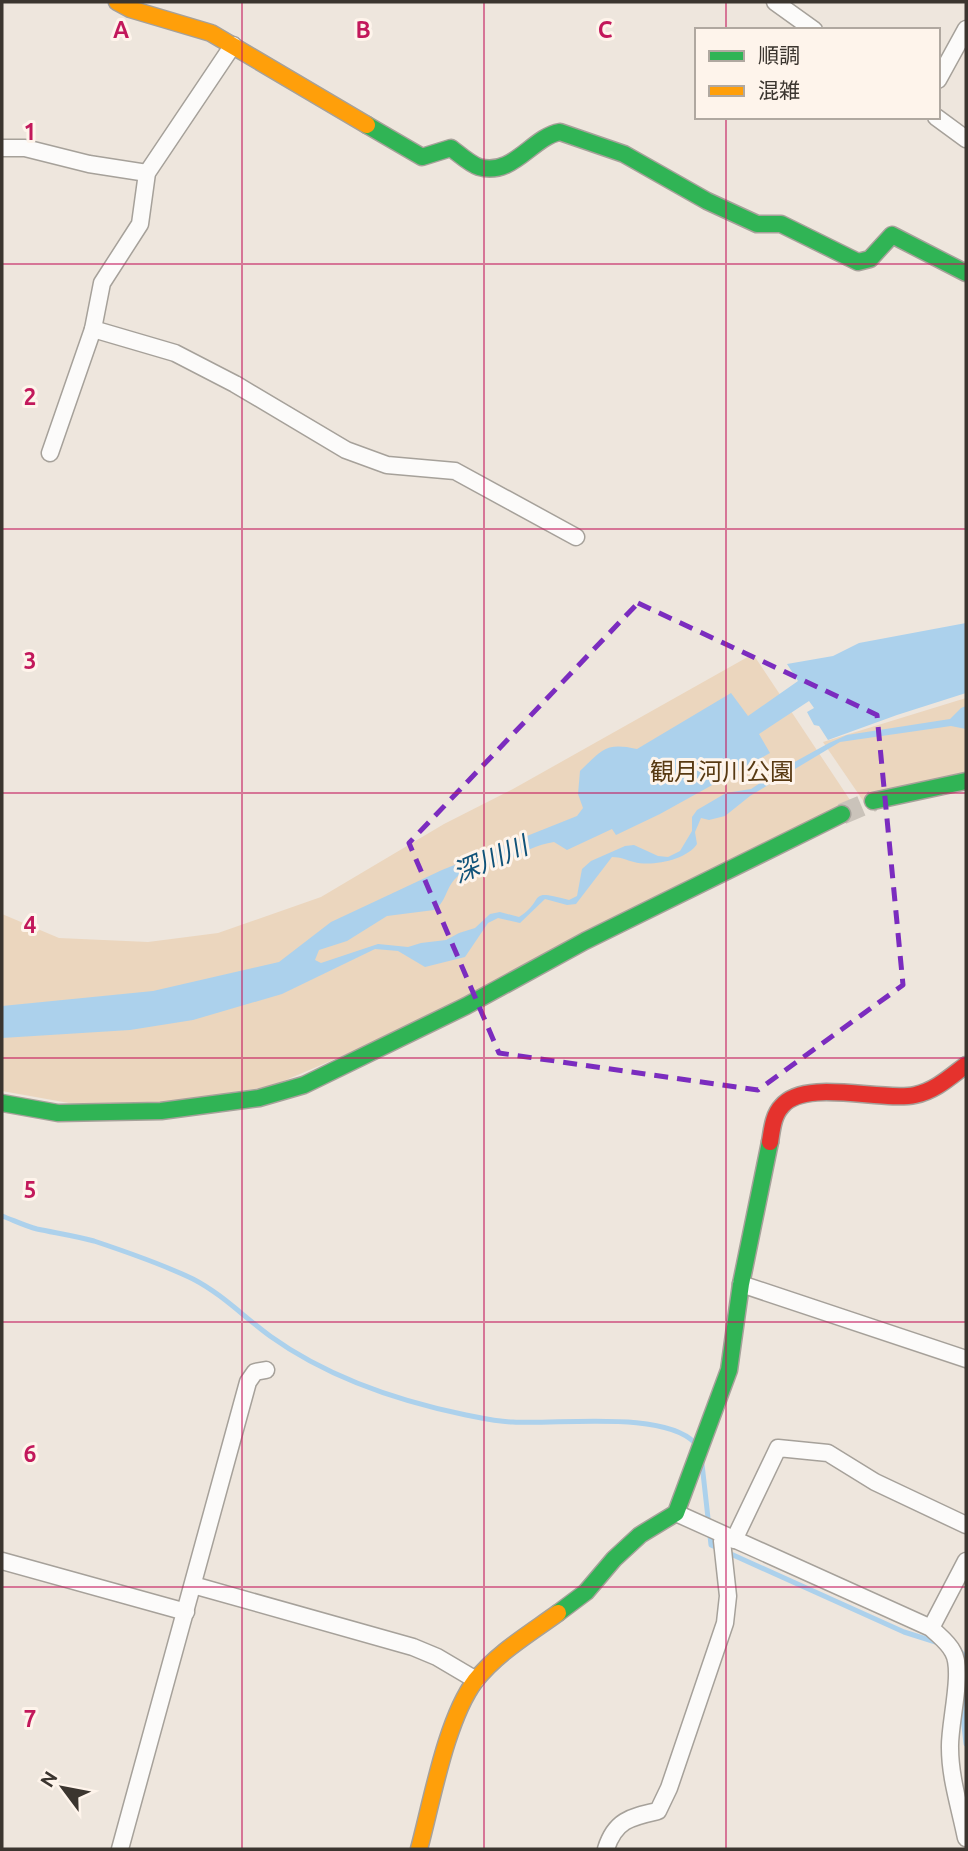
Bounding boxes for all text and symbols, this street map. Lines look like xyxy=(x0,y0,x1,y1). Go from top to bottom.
text: A xyxy=(113,17,129,42)
text: B xyxy=(355,17,371,42)
text: C xyxy=(598,17,613,42)
legend xyxy=(695,28,940,119)
text: 順調 xyxy=(758,43,800,67)
text: 混雑 xyxy=(758,78,800,102)
text: 1 xyxy=(24,119,36,144)
text: 2 xyxy=(24,384,36,409)
text: 3 xyxy=(24,648,36,673)
park label: 観月河川公園 xyxy=(650,758,794,785)
water label: 深川川 xyxy=(448,829,534,888)
text: 4 xyxy=(24,912,37,937)
text: 5 xyxy=(24,1177,36,1202)
text: 6 xyxy=(24,1441,37,1466)
text: 7 xyxy=(24,1706,36,1731)
north arrow xyxy=(28,1753,98,1823)
text: N xyxy=(35,1767,62,1791)

